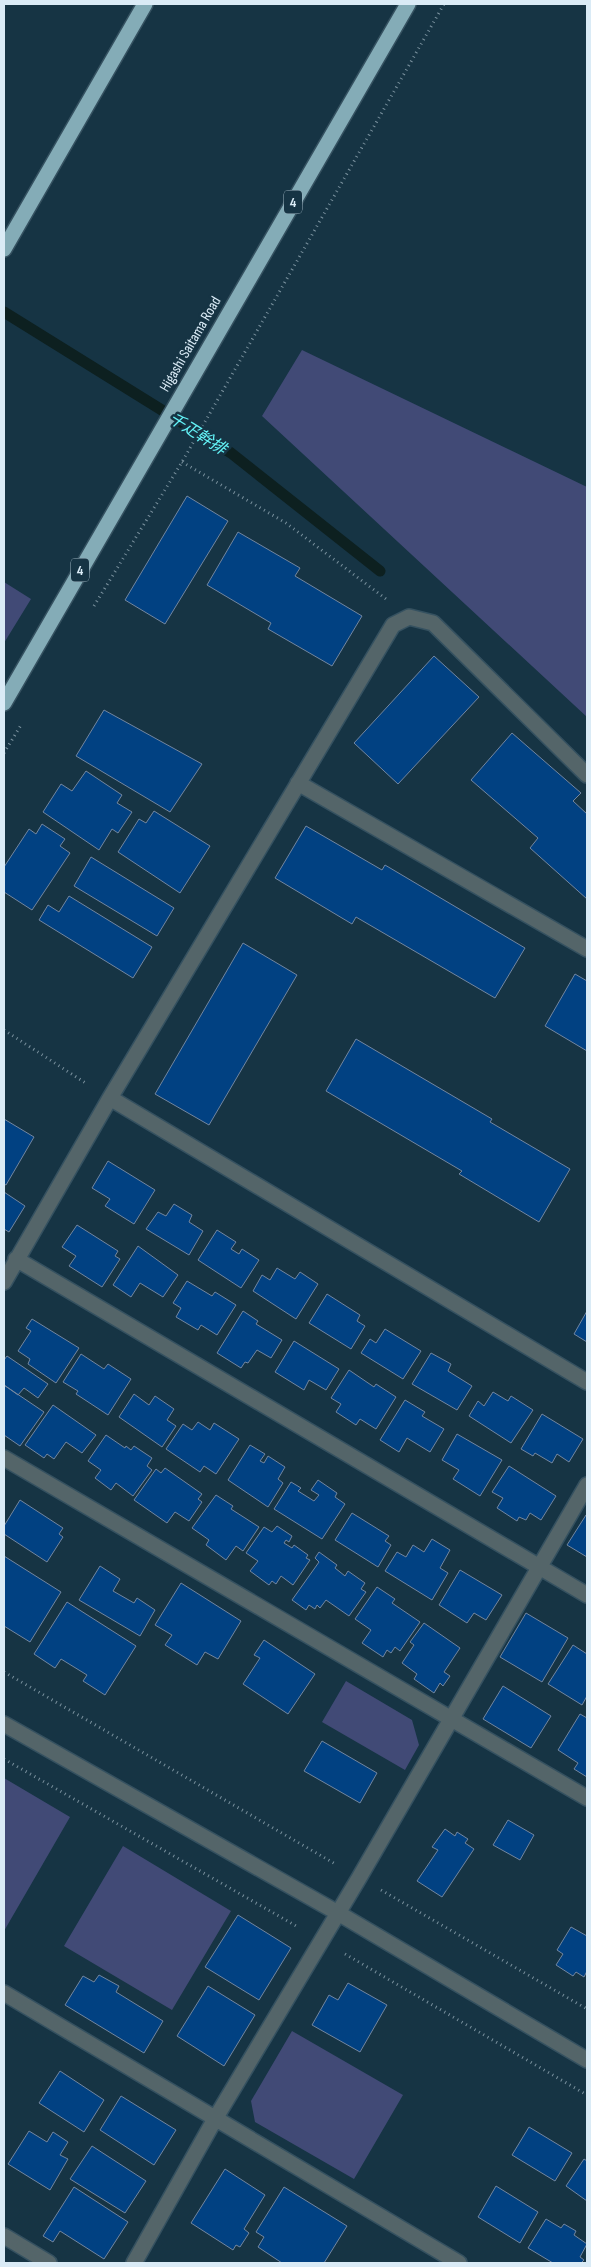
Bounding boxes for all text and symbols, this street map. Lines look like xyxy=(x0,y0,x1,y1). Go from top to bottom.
road number: 4 xyxy=(284,190,302,213)
street label: Higashi Saitama Road xyxy=(155,293,225,395)
water label: 千疋幹排 xyxy=(165,409,231,460)
road number: 4 xyxy=(71,558,89,582)

